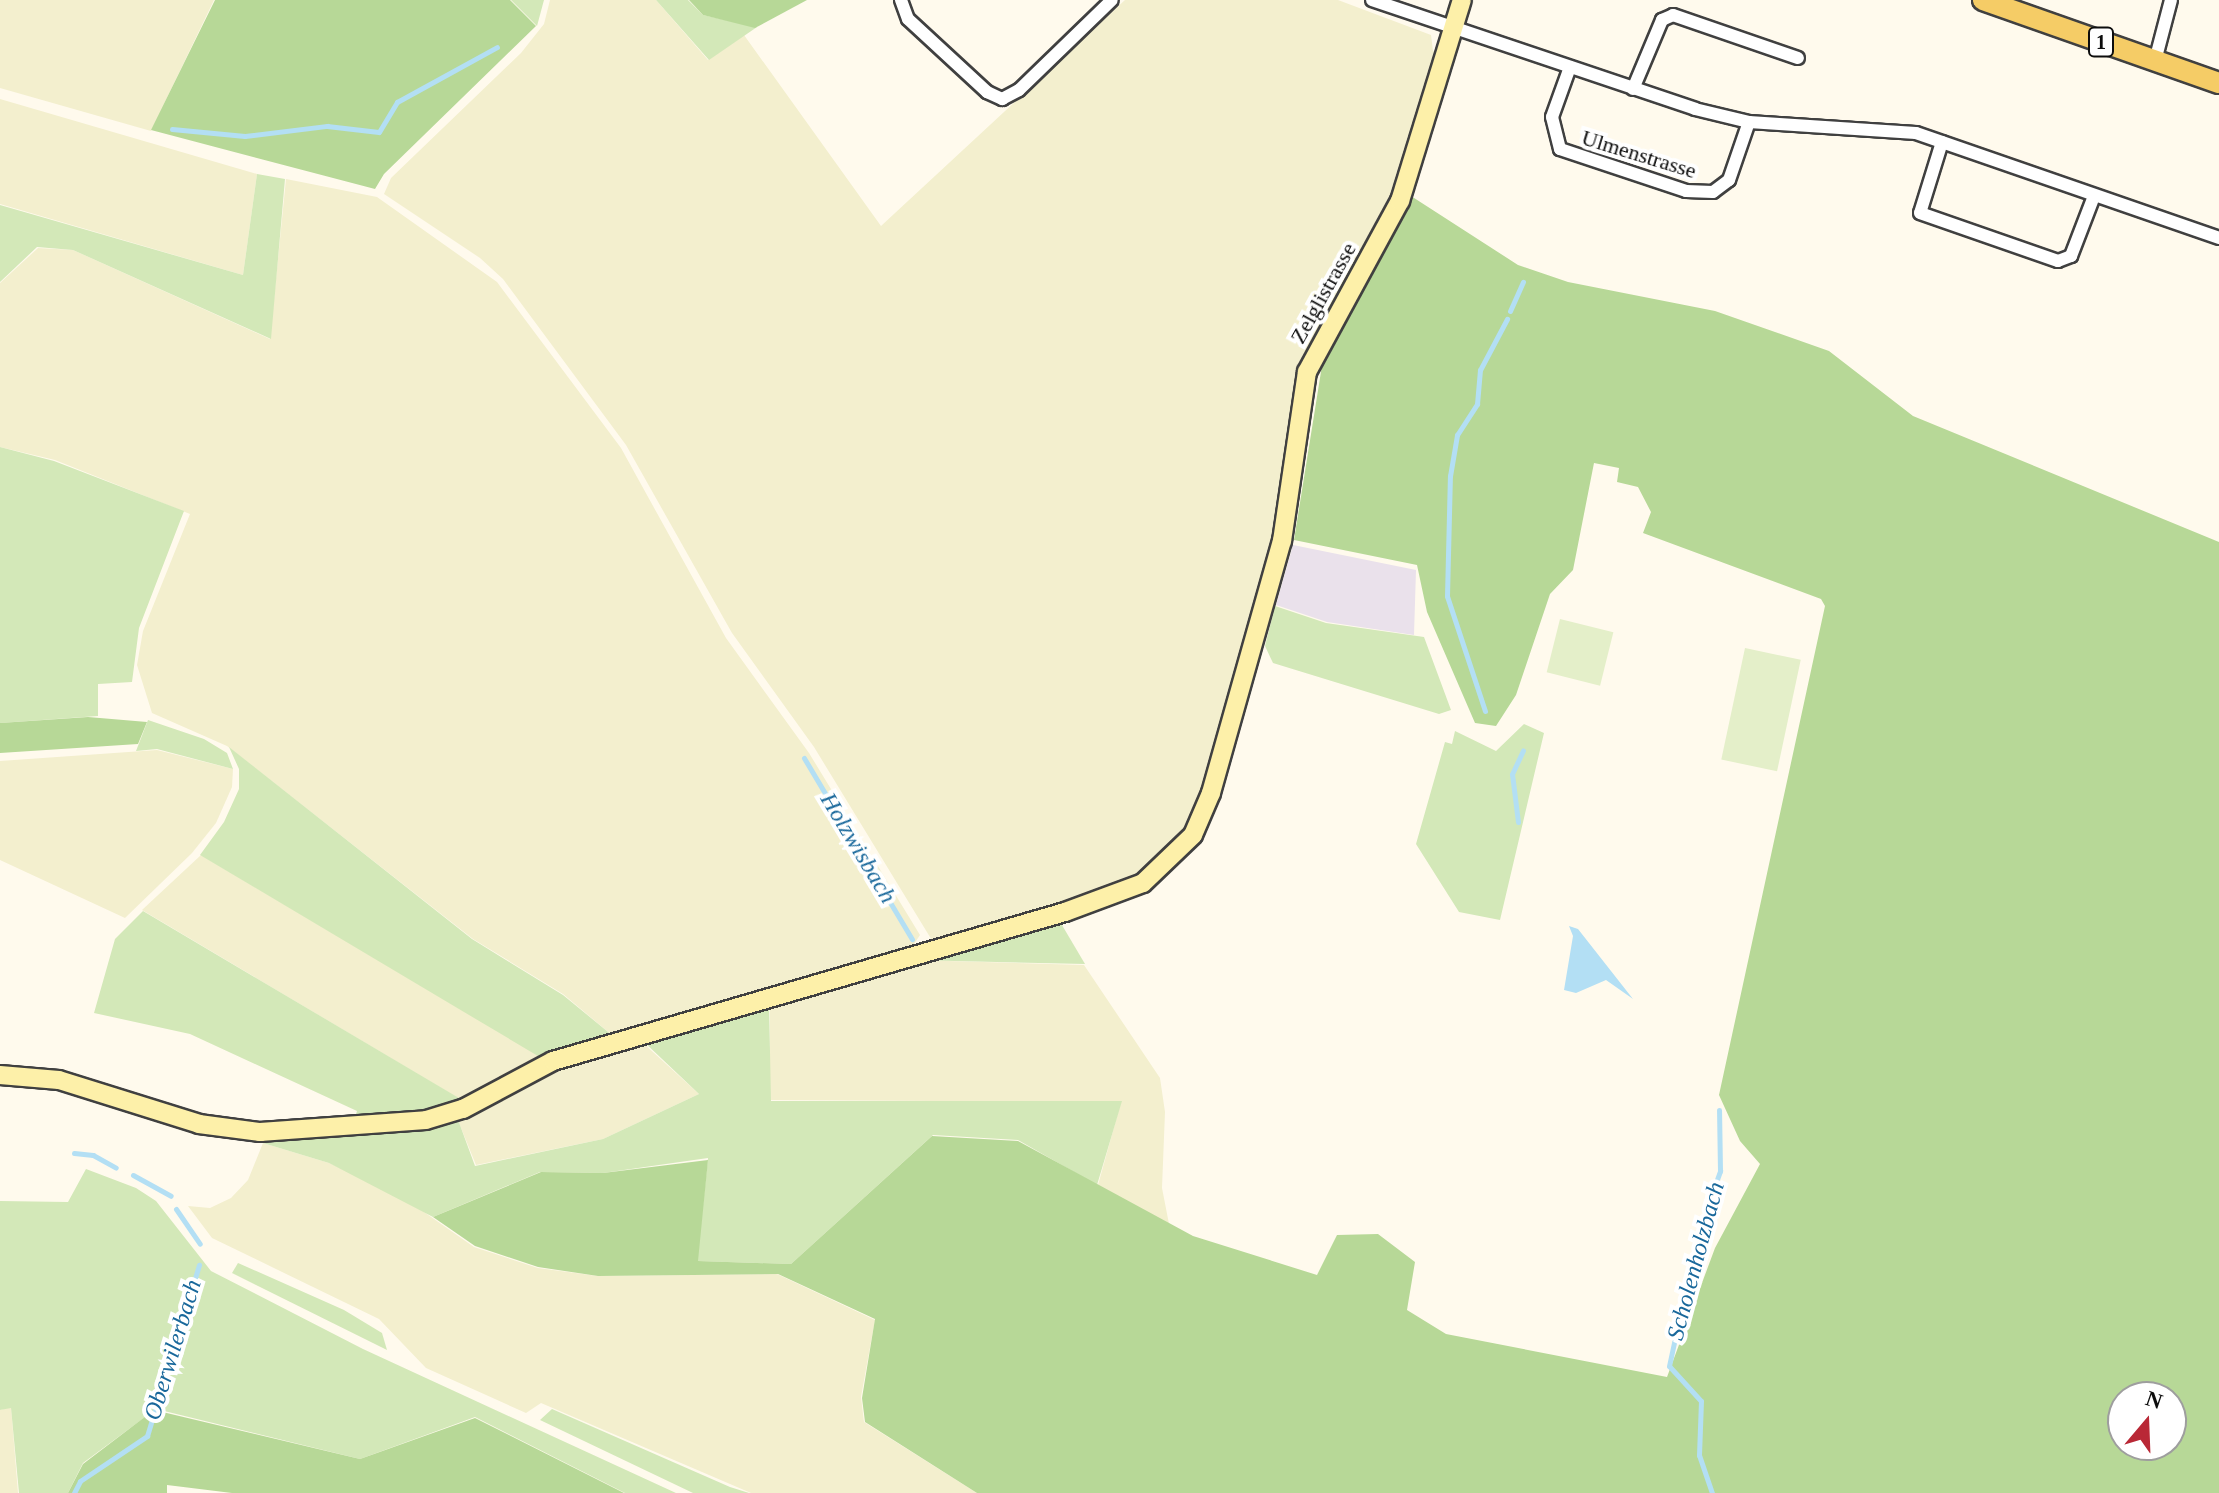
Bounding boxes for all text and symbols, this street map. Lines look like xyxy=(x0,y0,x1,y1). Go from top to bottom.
road number: 1 xyxy=(2087,26,2115,58)
street label: Ulmenstrasse xyxy=(1578,124,1700,184)
street label: Zelglistrasse xyxy=(1285,238,1361,348)
water label: Holzwisbach xyxy=(814,787,902,909)
water label: Scholenholzbach xyxy=(1661,1179,1731,1343)
water label: Oberwilerbach xyxy=(138,1276,208,1424)
north arrow xyxy=(2107,1381,2187,1461)
text: N xyxy=(2143,1385,2166,1414)

